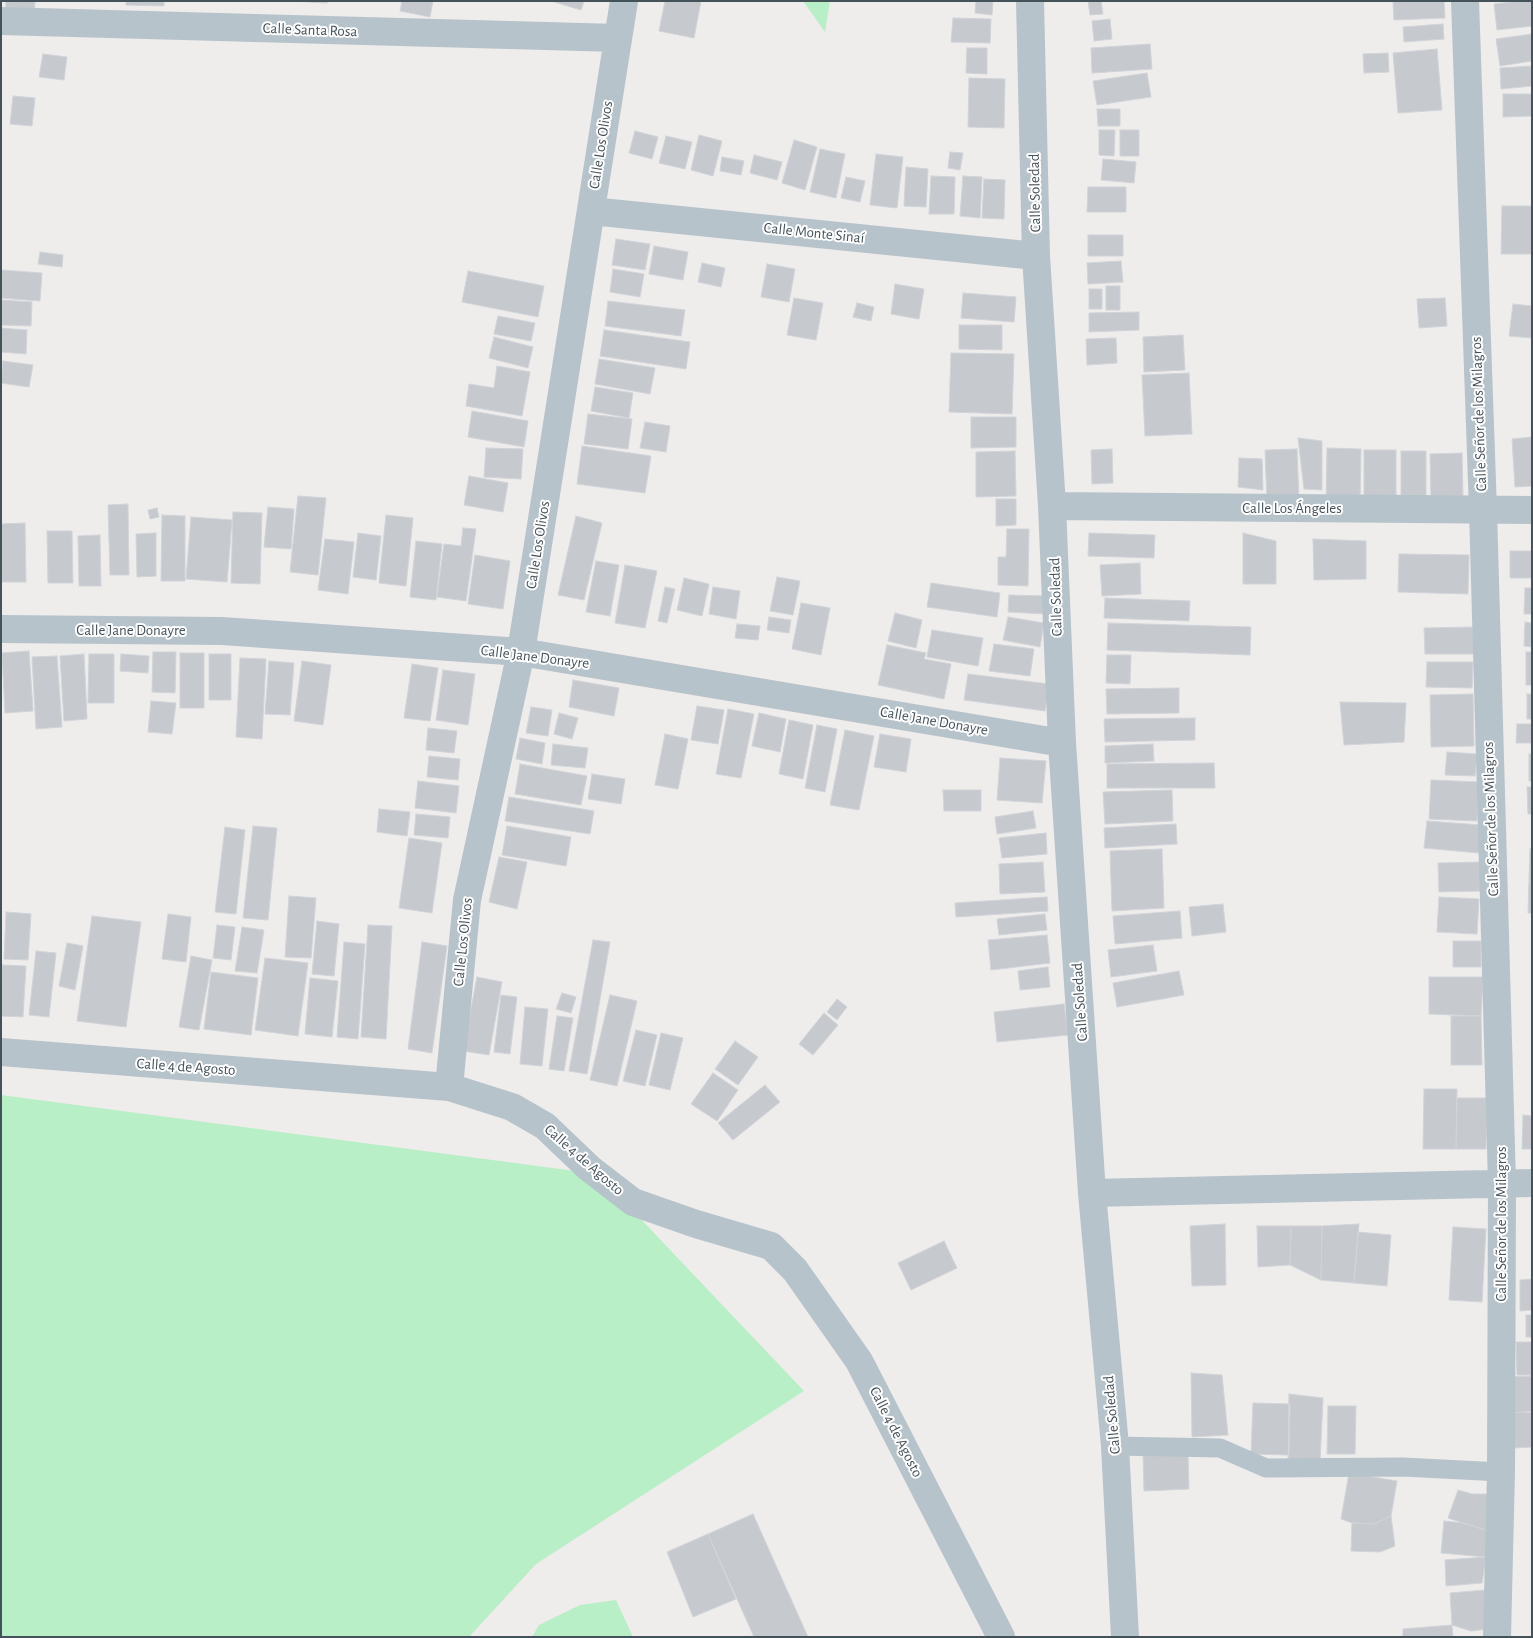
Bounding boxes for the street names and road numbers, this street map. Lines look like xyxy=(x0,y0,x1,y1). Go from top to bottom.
street label: Calle Santa Rosa xyxy=(262,19,358,41)
street label: Calle Los Olivos xyxy=(585,100,617,190)
street label: Calle Soledad xyxy=(1025,153,1045,233)
street label: Calle Monte Sinaí xyxy=(763,219,865,247)
street label: Calle Señor de los Milagros xyxy=(1467,336,1491,492)
street label: Calle Los Ángeles xyxy=(1242,499,1342,517)
street label: Calle Los Olivos xyxy=(522,500,554,590)
street label: Calle Soledad xyxy=(1046,557,1066,637)
street label: Calle Jane Donayre xyxy=(76,621,186,639)
street label: Calle Jane Donayre xyxy=(480,641,590,673)
street label: Calle Jane Donayre xyxy=(879,703,989,739)
street label: Calle Señor de los Milagros xyxy=(1479,741,1503,897)
street label: Calle Los Olivos xyxy=(449,897,477,987)
street label: Calle Soledad xyxy=(1068,962,1092,1042)
street label: Calle 4 de Agosto xyxy=(136,1055,236,1079)
street label: Calle 4 de Agosto xyxy=(541,1121,627,1199)
street label: Calle Señor de los Milagros xyxy=(1492,1147,1510,1301)
street label: Calle Soledad xyxy=(1100,1375,1124,1455)
street label: Calle 4 de Agosto xyxy=(865,1384,927,1480)

